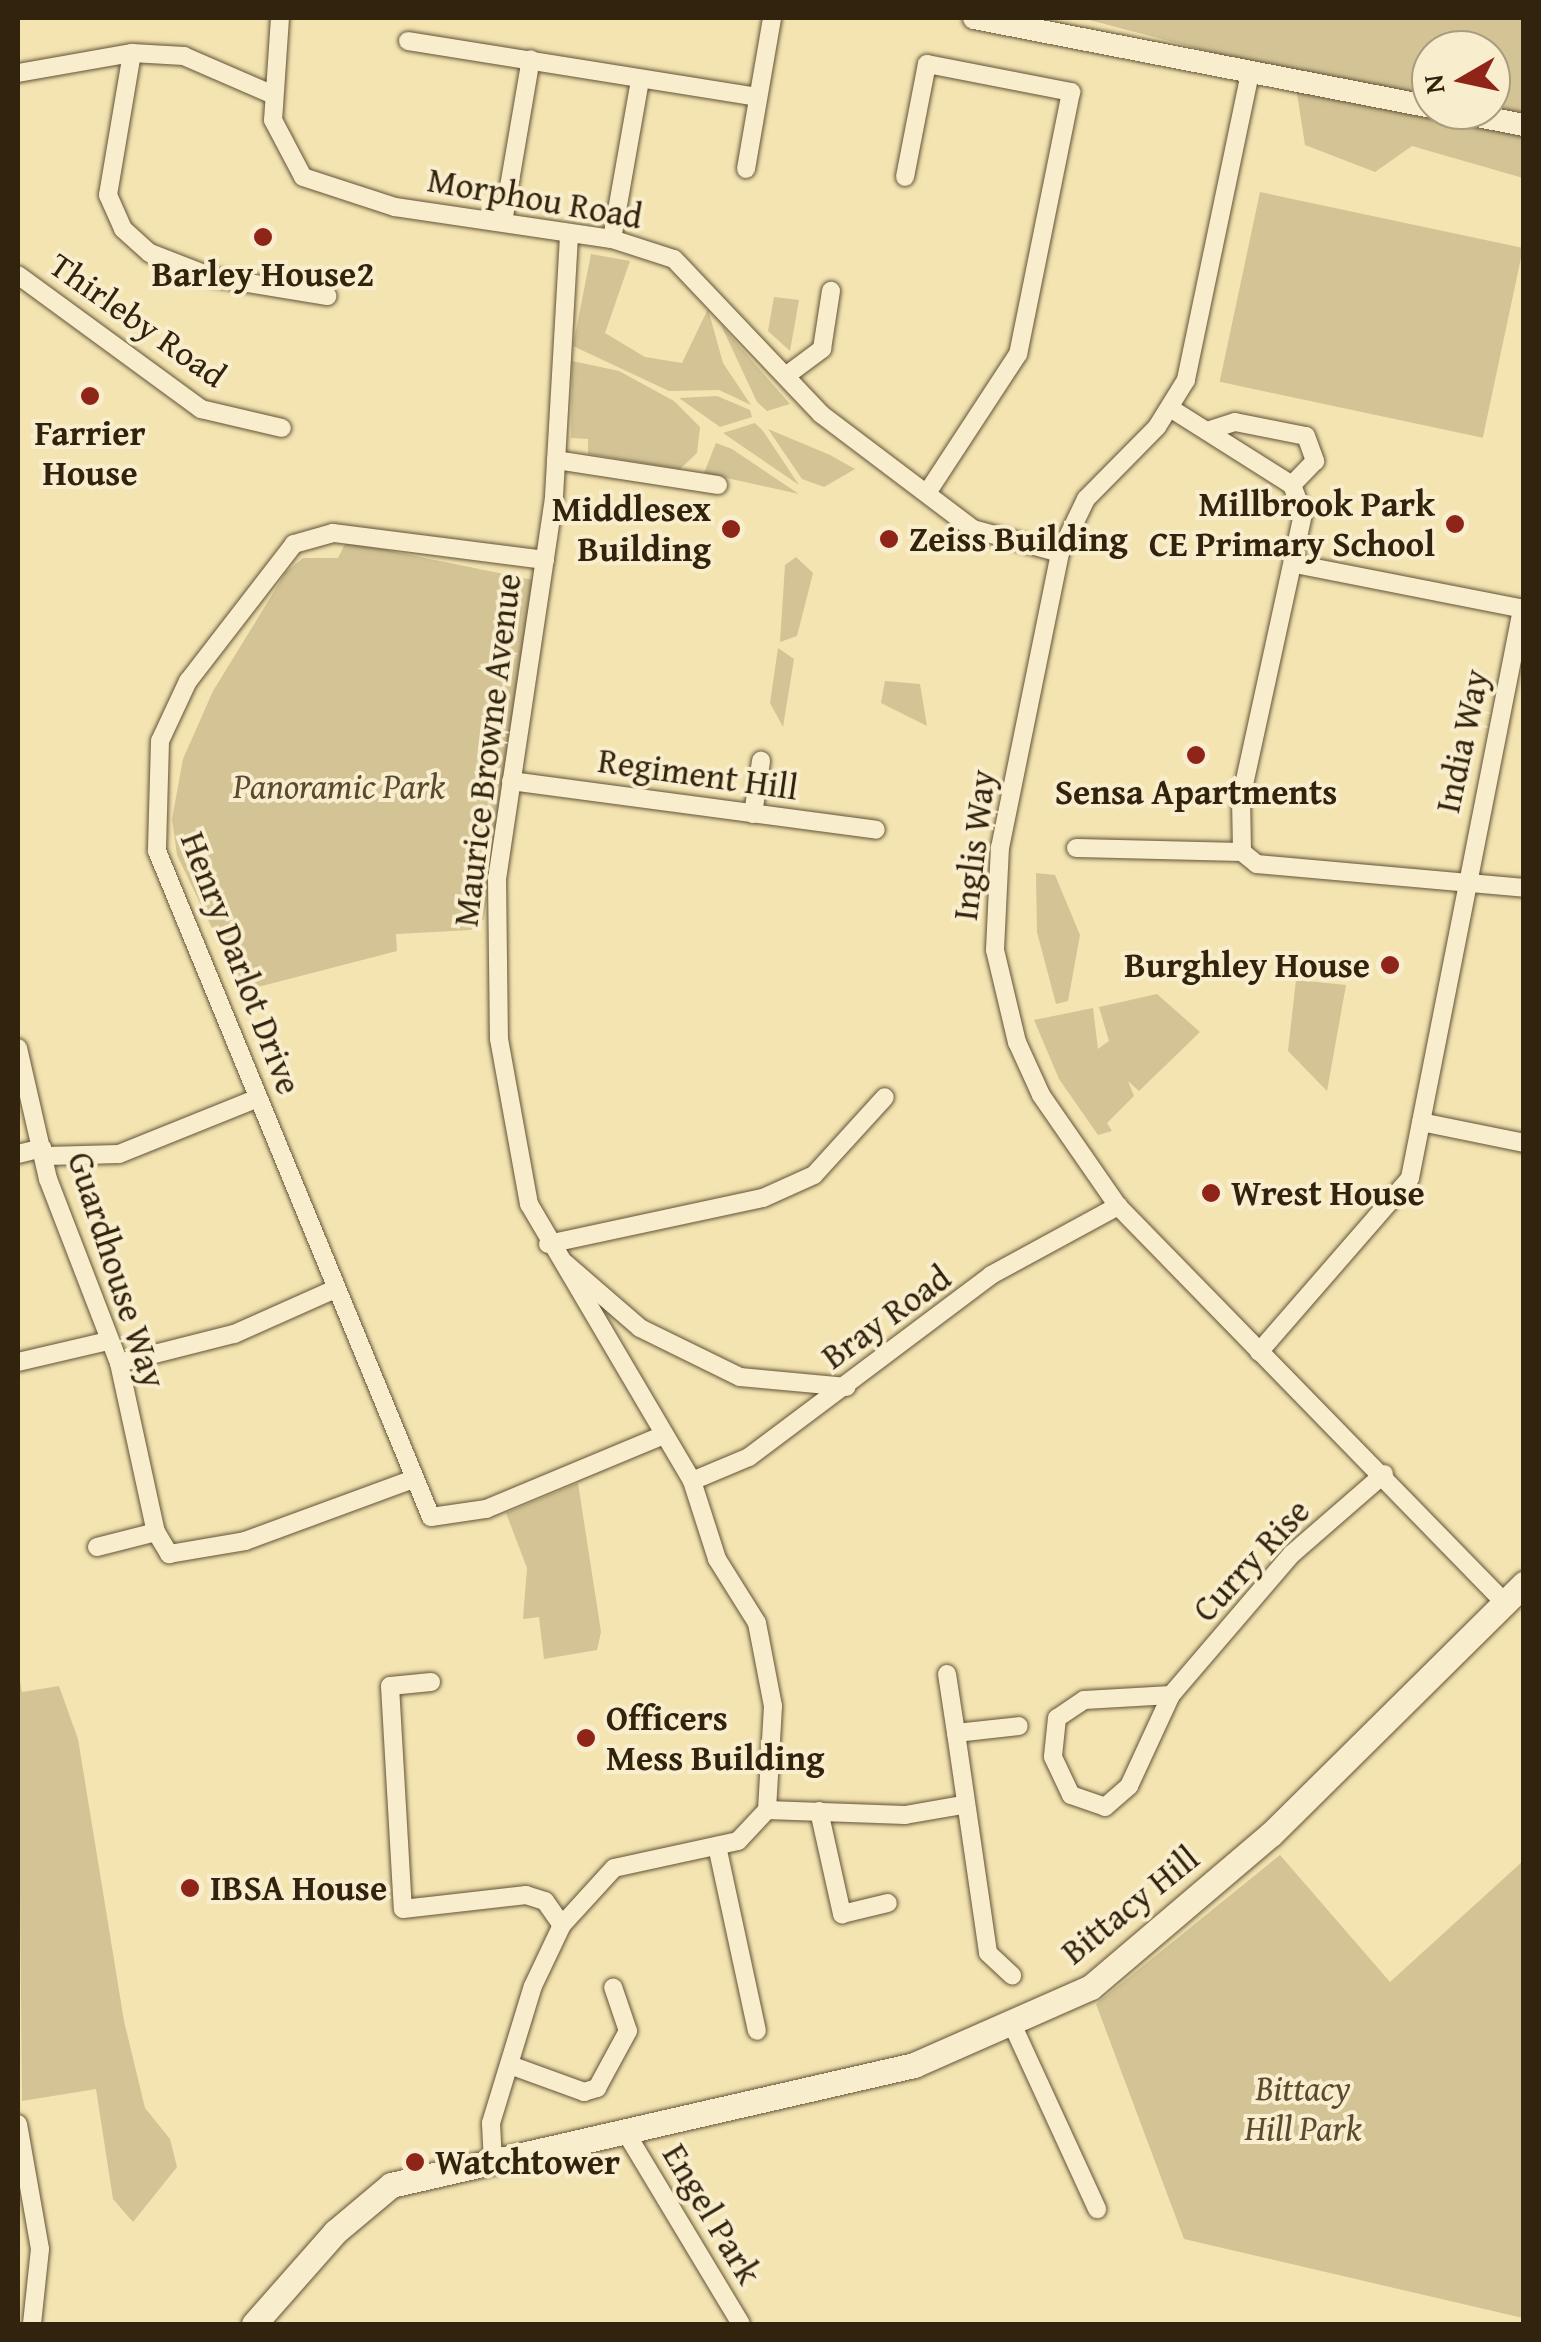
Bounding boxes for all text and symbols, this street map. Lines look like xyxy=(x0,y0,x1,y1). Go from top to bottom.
north arrow xyxy=(1411,30,1511,130)
text: N xyxy=(1411,72,1455,97)
street label: Morphou Road xyxy=(424,158,646,238)
marker: Barley House2 xyxy=(252,226,274,248)
street label: Thirleby Road xyxy=(41,244,235,396)
place label: Barley House2 xyxy=(152,253,374,295)
marker: Farrier House xyxy=(79,385,101,407)
place label: Farrier House xyxy=(35,412,145,494)
place label: Millbrook Park CE Primary School xyxy=(1149,483,1435,565)
place label: Middlesex Building xyxy=(552,488,711,570)
marker: Millbrook Park CE Primary School xyxy=(1444,513,1466,535)
marker: Middlesex Building xyxy=(720,518,742,540)
place label: Zeiss Building xyxy=(909,518,1128,560)
marker: Zeiss Building xyxy=(878,528,900,550)
street label: Maurice Browne Avenue xyxy=(445,571,529,929)
street label: India Way xyxy=(1426,665,1498,817)
street label: Regiment Hill xyxy=(595,739,801,809)
marker: Sensa Apartments xyxy=(1185,744,1207,766)
park label: Panoramic Park xyxy=(233,765,445,807)
street label: Inglis Way xyxy=(944,767,1004,923)
place label: Sensa Apartments xyxy=(1055,771,1337,813)
street label: Henry Darlot Drive xyxy=(172,826,310,1100)
place label: Burghley House xyxy=(1124,944,1370,986)
marker: Burghley House xyxy=(1379,954,1401,976)
street label: Guardhouse Way xyxy=(59,1147,175,1393)
place label: Wrest House xyxy=(1231,1172,1425,1214)
marker: Wrest House xyxy=(1200,1182,1222,1204)
street label: Bray Road xyxy=(813,1256,959,1378)
street label: Curry Rise xyxy=(1184,1490,1318,1630)
place label: Officers Mess Building xyxy=(606,1697,825,1779)
marker: Officers Mess Building xyxy=(575,1727,597,1749)
street label: Bittacy Hill xyxy=(1053,1837,1207,1973)
place label: IBSA House xyxy=(210,1867,387,1909)
marker: IBSA House xyxy=(179,1877,201,1899)
park label: Bittacy Hill Park xyxy=(1245,2067,1361,2149)
street label: Engel Park xyxy=(654,2136,770,2292)
place label: Watchtower xyxy=(435,2141,620,2183)
marker: Watchtower xyxy=(404,2151,426,2173)

